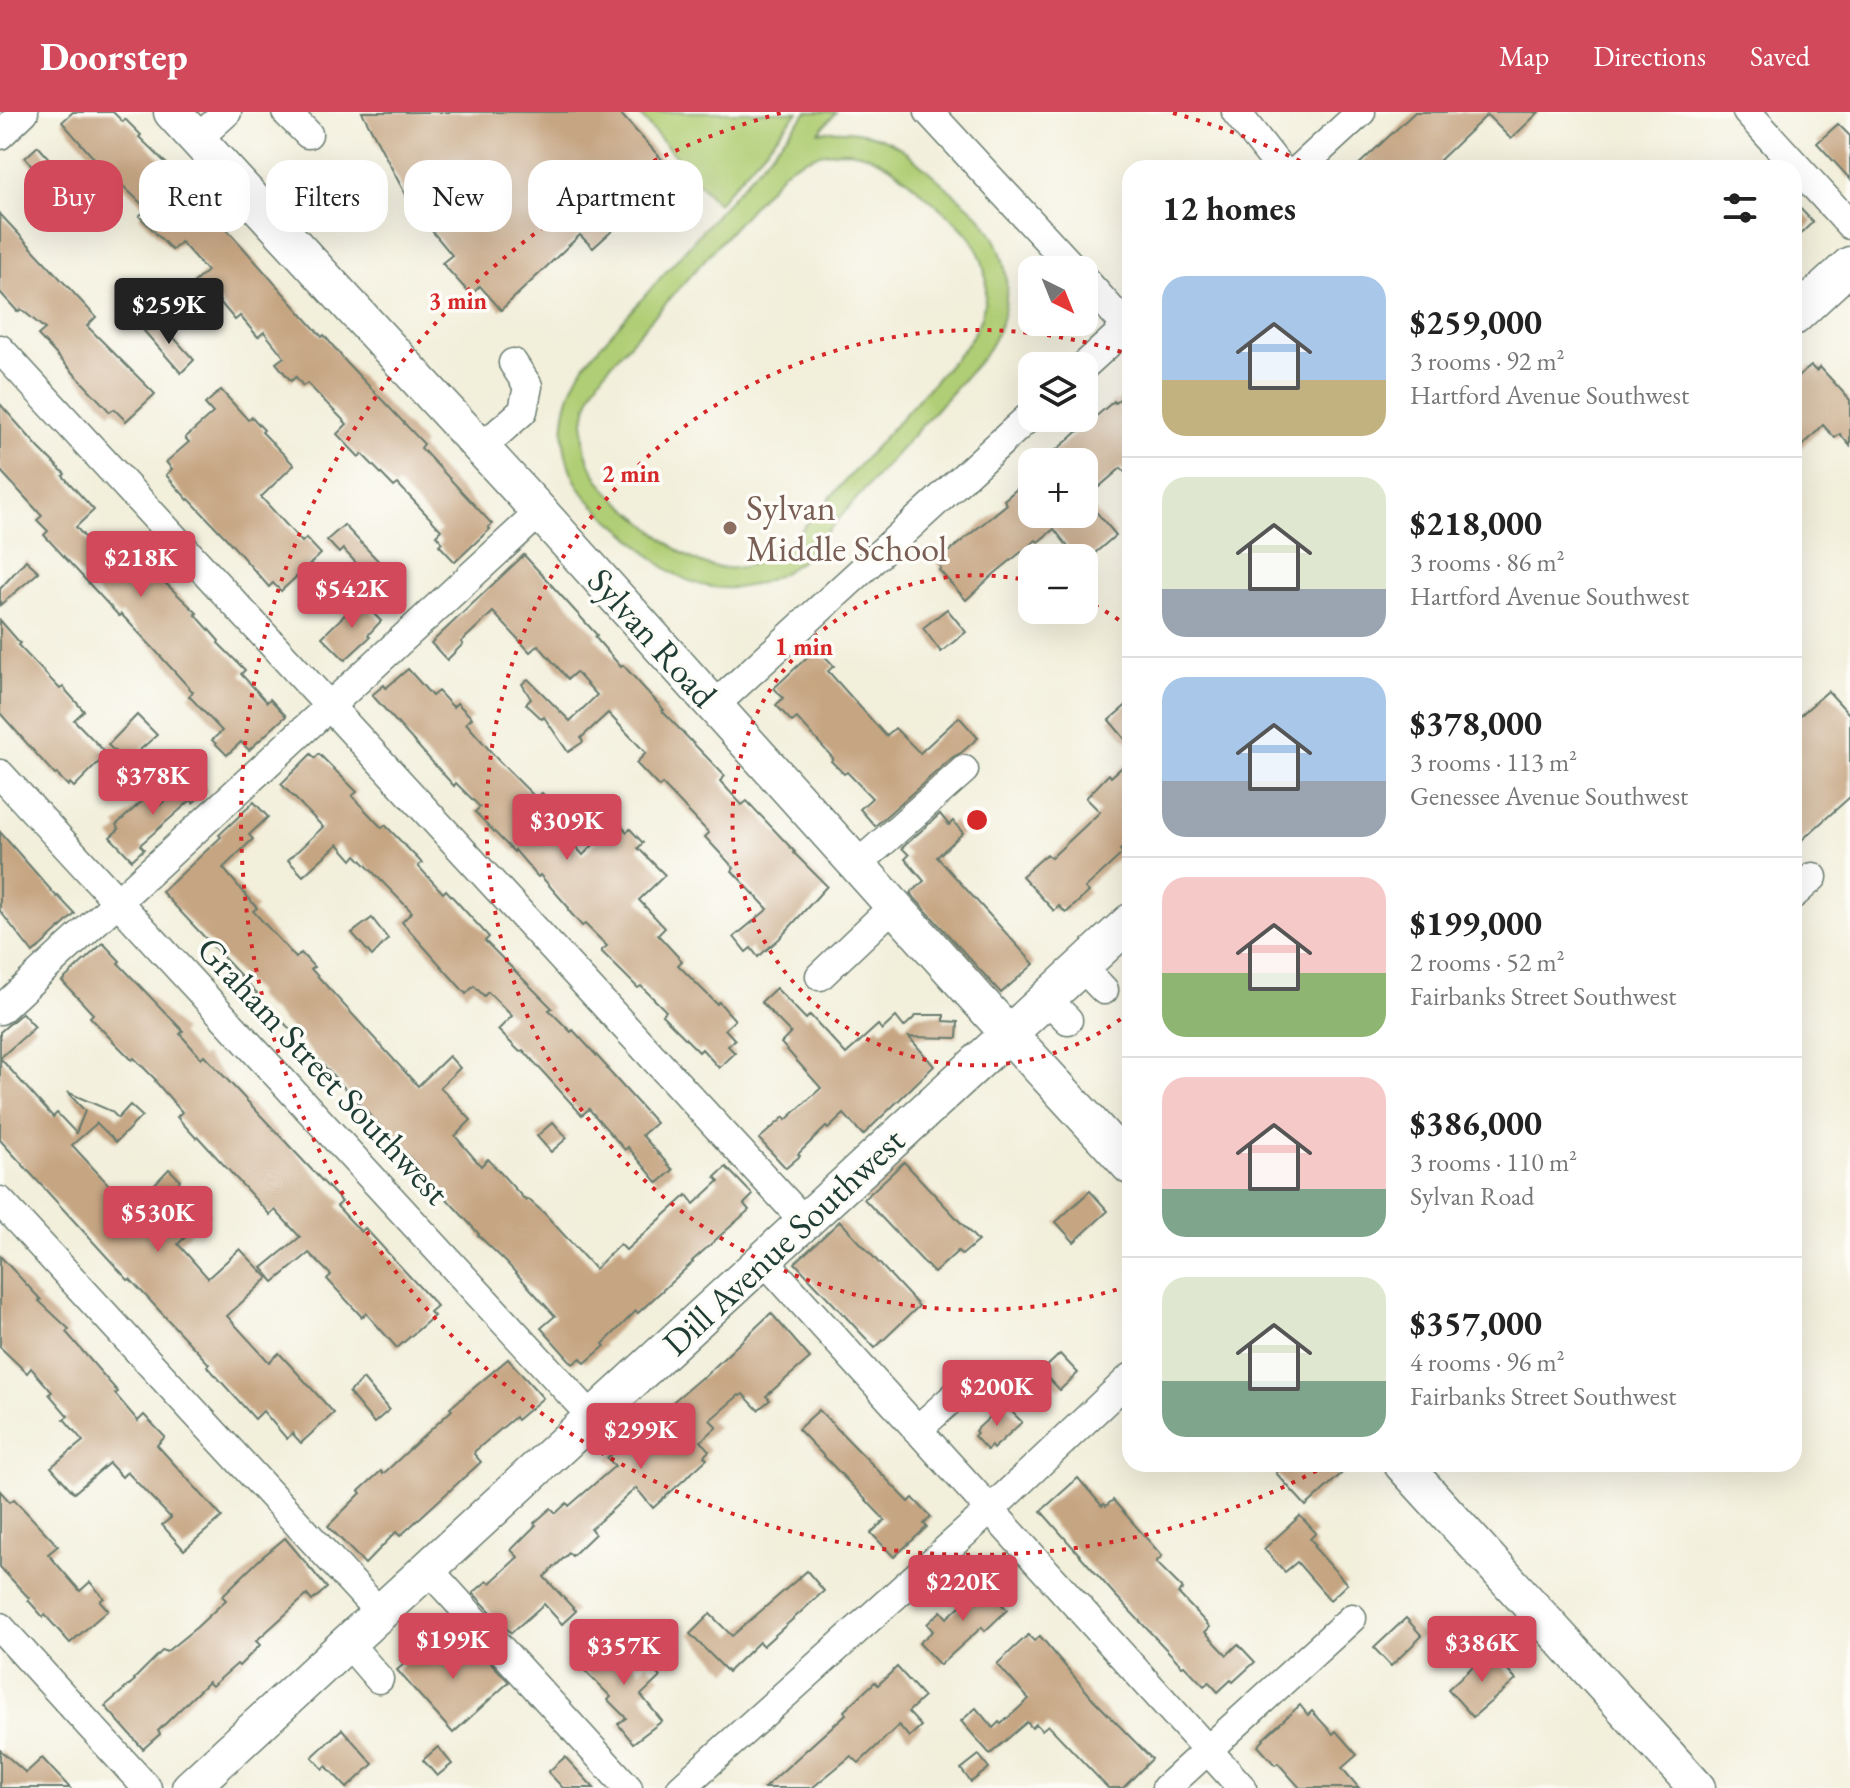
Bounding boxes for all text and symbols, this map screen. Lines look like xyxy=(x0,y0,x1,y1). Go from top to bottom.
text: Doorstep xyxy=(40,32,188,81)
text: Map xyxy=(1499,38,1549,74)
text: Directions xyxy=(1593,38,1706,74)
text: Saved xyxy=(1750,38,1810,74)
chip: Buy xyxy=(24,160,123,232)
chip: Rent xyxy=(139,160,250,232)
chip: Filters xyxy=(266,160,388,232)
chip: New xyxy=(404,160,512,232)
chip: Apartment xyxy=(528,160,703,232)
text: 12 homes xyxy=(1162,186,1296,230)
icon: filters xyxy=(1718,186,1762,230)
north arrow xyxy=(1018,256,1098,336)
map controls xyxy=(1018,256,1098,624)
pin: $259K xyxy=(113,278,225,346)
text: 3 min xyxy=(429,285,488,316)
text: $259K xyxy=(132,287,206,321)
text: $259,000 xyxy=(1410,300,1542,344)
icon: home xyxy=(1226,308,1322,404)
text: 3 rooms · 92 m² xyxy=(1410,344,1565,378)
button: layers xyxy=(1018,352,1098,432)
text: Hartford Avenue Southwest xyxy=(1410,378,1689,412)
button: + xyxy=(1018,448,1098,528)
text: 2 min xyxy=(602,458,661,489)
place label: Sylvan Middle School xyxy=(746,484,947,572)
text: $218,000 xyxy=(1410,501,1542,545)
icon: home xyxy=(1226,509,1322,605)
marker: Sylvan Middle School xyxy=(721,519,739,537)
pin: $218K xyxy=(85,531,197,599)
text: $218K xyxy=(104,540,178,574)
button: − xyxy=(1018,544,1098,624)
text: 3 rooms · 86 m² xyxy=(1410,545,1565,579)
street label: Sylvan Road xyxy=(578,558,728,718)
pin: $542K xyxy=(296,562,408,630)
text: $542K xyxy=(315,571,389,605)
text: Hartford Avenue Southwest xyxy=(1410,579,1689,613)
text: 1 min xyxy=(775,631,834,662)
text: $378,000 xyxy=(1410,701,1542,745)
icon: home xyxy=(1226,709,1322,805)
text: 3 rooms · 113 m² xyxy=(1410,745,1577,779)
pin: $378K xyxy=(97,749,209,817)
text: $378K xyxy=(116,758,190,792)
text: Genessee Avenue Southwest xyxy=(1410,779,1688,813)
pin: $309K xyxy=(511,794,623,862)
text: $309K xyxy=(530,803,604,837)
centre of rings xyxy=(963,806,991,834)
text: $199,000 xyxy=(1410,901,1542,945)
icon: home xyxy=(1226,909,1322,1005)
street label: Graham Street Southwest xyxy=(187,926,461,1215)
text: 2 rooms · 52 m² xyxy=(1410,945,1565,979)
text: Fairbanks Street Southwest xyxy=(1410,979,1676,1013)
text: $386,000 xyxy=(1410,1101,1542,1145)
icon: home xyxy=(1226,1109,1322,1205)
street label: Dill Avenue Southwest xyxy=(652,1117,915,1366)
text: 3 rooms · 110 m² xyxy=(1410,1145,1577,1179)
text: Sylvan Road xyxy=(1410,1179,1534,1213)
pin: $530K xyxy=(102,1186,214,1254)
text: $530K xyxy=(121,1195,195,1229)
text: $357,000 xyxy=(1410,1301,1542,1345)
icon: home xyxy=(1226,1309,1322,1405)
text: 4 rooms · 96 m² xyxy=(1410,1345,1565,1379)
pin: $200K xyxy=(941,1360,1053,1428)
text: $200K xyxy=(960,1369,1034,1403)
text: Fairbanks Street Southwest xyxy=(1410,1379,1676,1413)
pin: $299K xyxy=(585,1403,697,1471)
text: $299K xyxy=(604,1412,678,1446)
pin: $220K xyxy=(907,1555,1019,1623)
text: $220K xyxy=(926,1564,1000,1598)
pin: $199K xyxy=(397,1613,509,1681)
pin: $386K xyxy=(1426,1616,1538,1684)
pin: $357K xyxy=(568,1619,680,1687)
text: $199K xyxy=(416,1622,490,1656)
text: $386K xyxy=(1445,1625,1519,1659)
text: $357K xyxy=(587,1628,661,1662)

